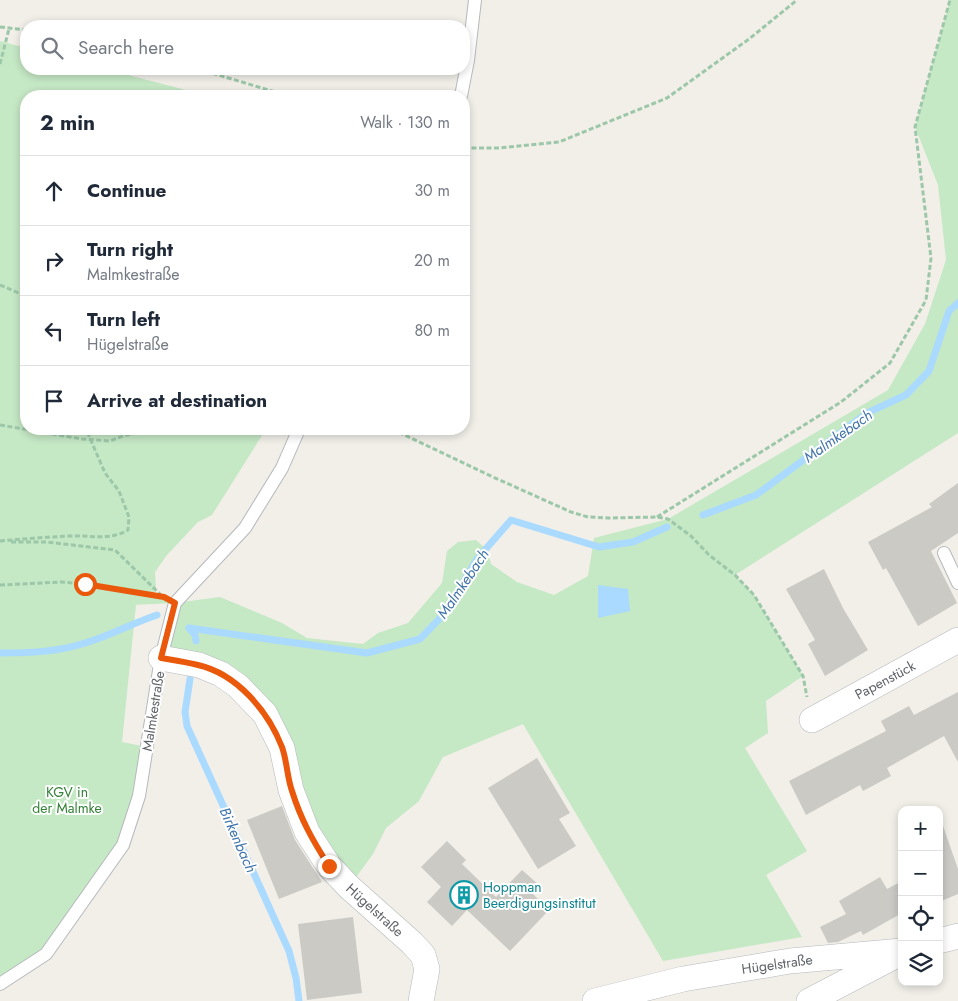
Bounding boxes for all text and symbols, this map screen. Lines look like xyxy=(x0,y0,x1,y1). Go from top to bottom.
search box xyxy=(20,20,470,75)
icon: search xyxy=(38,34,66,62)
text: Search here xyxy=(78,34,174,61)
text: 2 min xyxy=(40,108,95,138)
text: Walk · 130 m xyxy=(360,111,450,134)
icon: ahead xyxy=(40,177,68,205)
text: Continue xyxy=(87,177,166,204)
text: 30 m xyxy=(414,179,450,202)
text: Turn right xyxy=(87,236,173,263)
icon: right xyxy=(40,247,68,275)
text: 20 m xyxy=(414,249,450,272)
text: Malmkestraße xyxy=(87,263,180,286)
text: Turn left xyxy=(87,306,160,333)
icon: left xyxy=(40,317,68,345)
text: 80 m xyxy=(414,319,450,342)
text: Hügelstraße xyxy=(87,333,169,356)
icon: arrive xyxy=(40,387,68,415)
text: Arrive at destination xyxy=(87,387,267,414)
water label: Malmkebach xyxy=(799,404,877,468)
water label: Malmkebach xyxy=(432,545,494,623)
route start xyxy=(74,573,97,596)
street label: Papenstück xyxy=(851,655,919,704)
street label: Malmkestraße xyxy=(137,669,169,753)
park label: KGV in der Malmke xyxy=(32,782,102,818)
water label: Birkenbach xyxy=(214,804,262,876)
map controls xyxy=(898,806,943,986)
button: + xyxy=(898,806,943,851)
button: − xyxy=(898,851,943,896)
route end xyxy=(318,855,341,878)
place label: Hoppman Beerdigungsinstitut xyxy=(483,877,596,913)
street label: Hügelstraße xyxy=(342,879,408,941)
building icon: Hoppman Beerdigungsinstitut xyxy=(449,880,479,910)
button: locate xyxy=(898,896,943,941)
button: layers xyxy=(898,941,943,986)
street label: Hügelstraße xyxy=(740,949,814,979)

